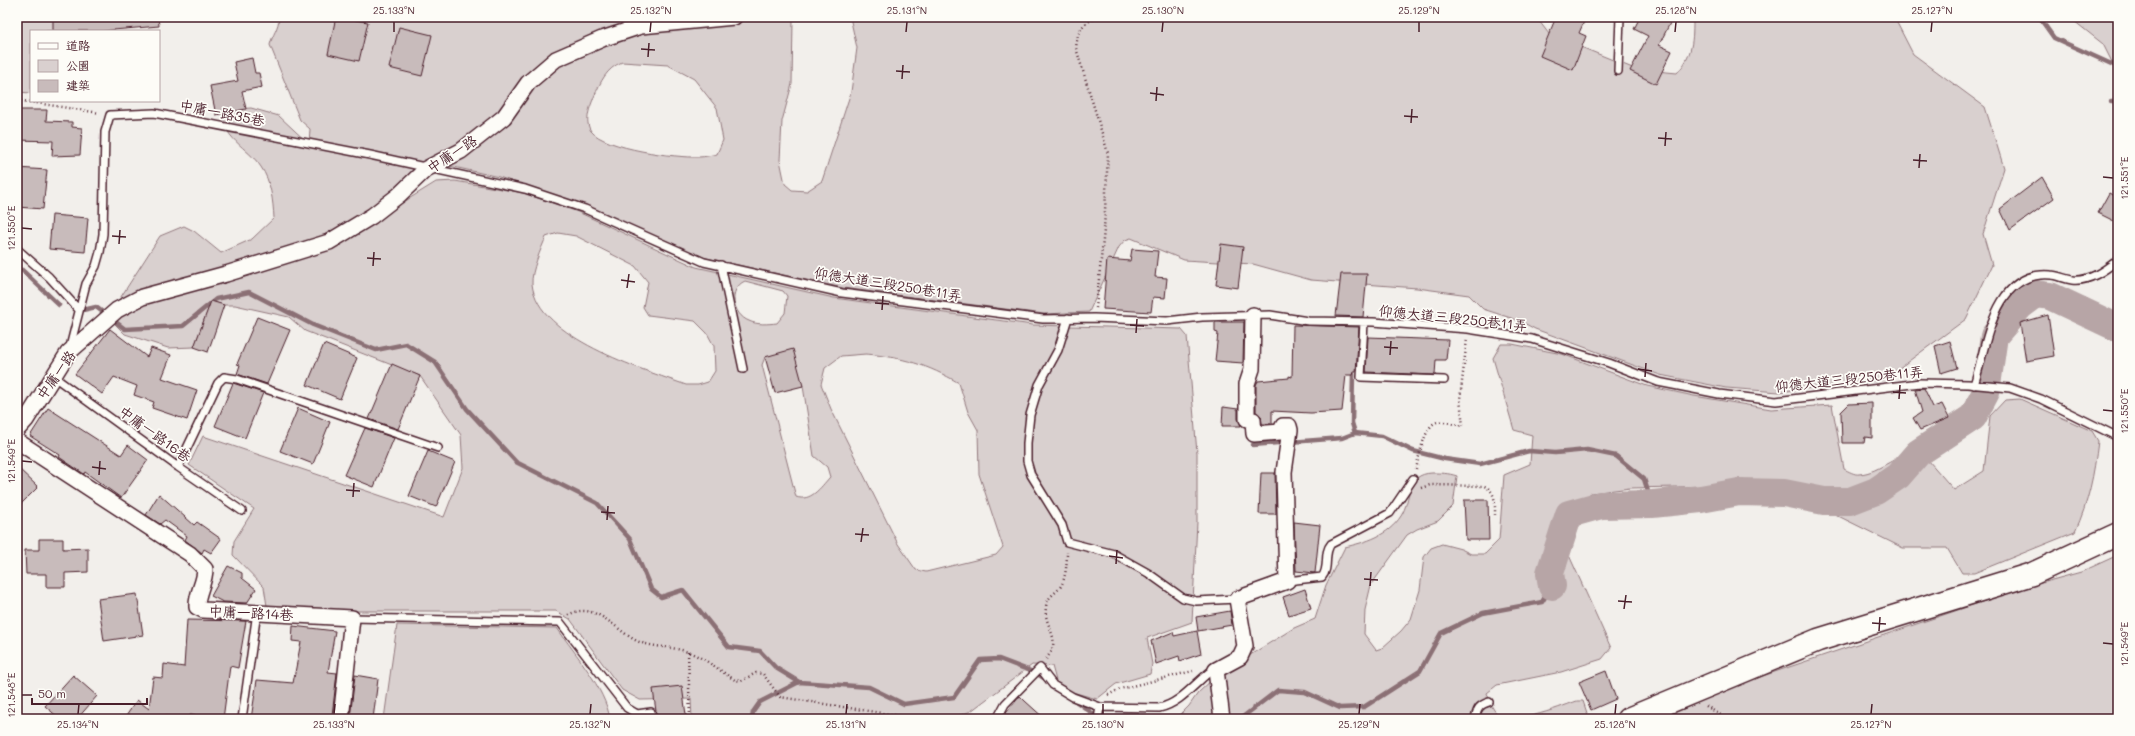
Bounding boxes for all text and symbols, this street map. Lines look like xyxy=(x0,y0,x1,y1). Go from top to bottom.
text: 25.133°N xyxy=(373,3,415,17)
text: 25.132°N xyxy=(630,3,672,17)
text: 25.131°N xyxy=(887,3,927,17)
text: 25.130°N xyxy=(1142,3,1184,17)
text: 25.129°N xyxy=(1398,3,1440,17)
text: 25.128°N xyxy=(1655,3,1697,17)
text: 25.127°N xyxy=(1911,3,1953,17)
legend xyxy=(30,30,160,102)
text: 道路 xyxy=(66,37,90,53)
text: 公園 xyxy=(66,57,90,73)
text: 建築 xyxy=(66,77,90,93)
street label: 中庸一路35巷 xyxy=(178,95,267,130)
street label: 中庸一路 xyxy=(423,130,480,177)
text: 121.551°E xyxy=(2117,156,2131,200)
text: 121.550°E xyxy=(4,205,18,250)
street label: 仰德大道三段250巷11弄 xyxy=(813,262,963,305)
street label: 仰德大道三段250巷11弄 xyxy=(1378,300,1528,335)
street label: 中庸一路 xyxy=(32,346,79,403)
street label: 仰德大道三段250巷11弄 xyxy=(1774,361,1924,396)
text: 121.550°E xyxy=(2117,388,2131,433)
street label: 中庸一路16巷 xyxy=(115,401,196,467)
text: 121.549°E xyxy=(4,438,18,483)
street label: 中庸一路14巷 xyxy=(208,601,295,624)
text: 121.549°E xyxy=(2117,621,2131,666)
text: 121.548°E xyxy=(4,672,18,717)
scale bar xyxy=(32,680,147,706)
text: 50 m xyxy=(38,685,66,701)
text: 25.134°N xyxy=(57,717,99,731)
text: 25.133°N xyxy=(313,717,355,731)
text: 25.132°N xyxy=(569,717,611,731)
text: 25.131°N xyxy=(826,717,866,731)
text: 25.130°N xyxy=(1082,717,1124,731)
text: 25.129°N xyxy=(1338,717,1380,731)
text: 25.128°N xyxy=(1594,717,1636,731)
text: 25.127°N xyxy=(1850,717,1892,731)

